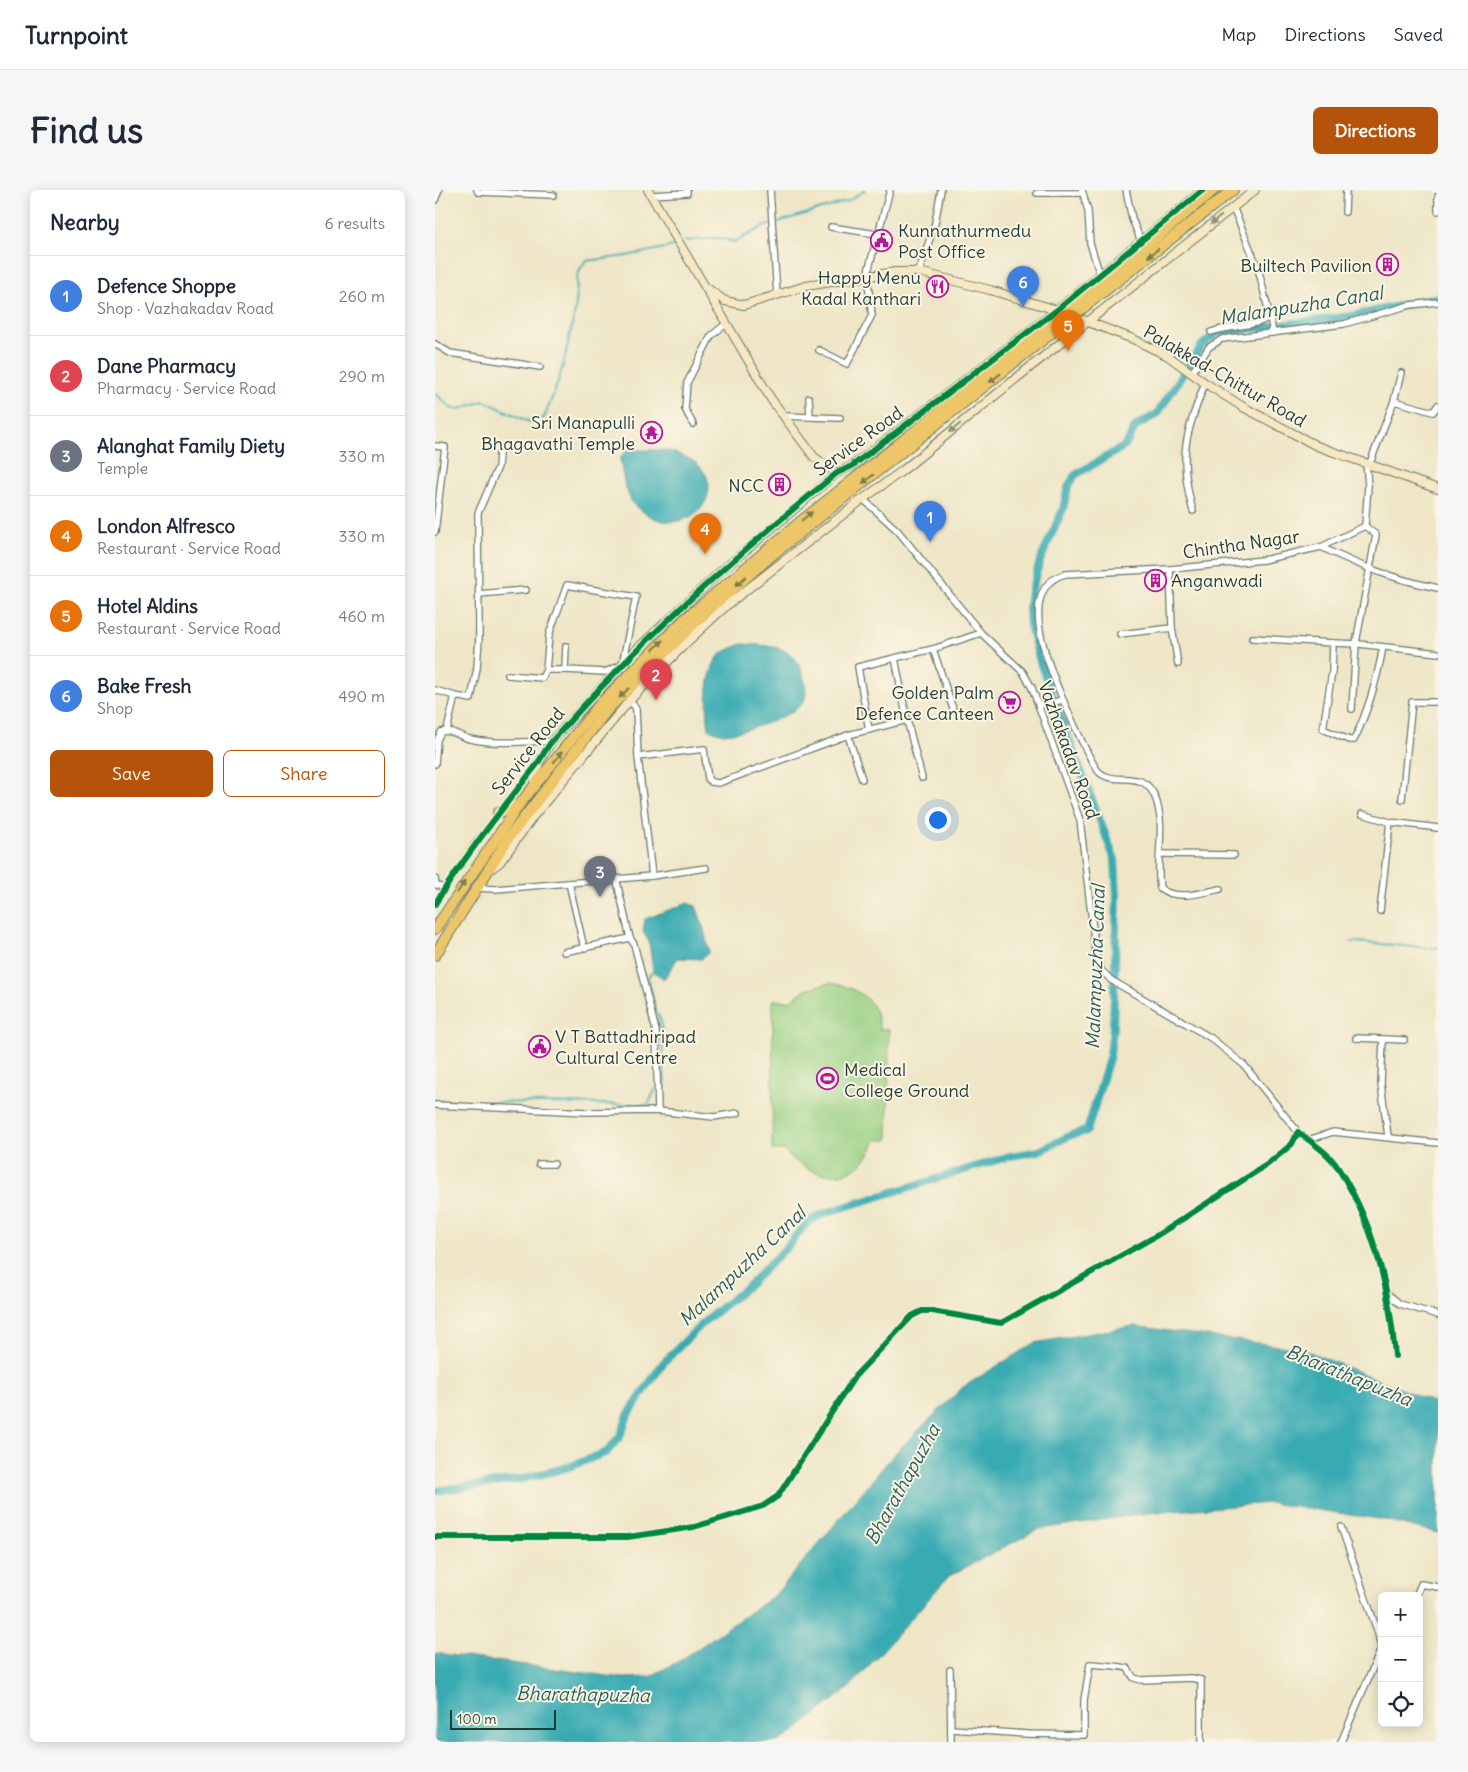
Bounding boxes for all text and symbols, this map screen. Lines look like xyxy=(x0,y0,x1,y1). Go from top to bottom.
text: Turnpoint xyxy=(25,20,128,50)
text: Map xyxy=(1221,23,1256,46)
text: Directions xyxy=(1284,23,1366,46)
text: Saved xyxy=(1394,23,1443,46)
button: Directions xyxy=(1313,107,1438,154)
text: Find us xyxy=(30,108,143,152)
text: Nearby xyxy=(50,209,120,236)
text: 6 results xyxy=(324,213,385,233)
one-way arrow xyxy=(1210,215,1223,226)
place label: Kunnathurmedu Post Office xyxy=(898,219,1031,263)
public building icon: Kunnathurmedu Post Office xyxy=(870,228,894,252)
one-way arrow xyxy=(1147,247,1160,258)
building icon: Builtech Pavilion xyxy=(1376,253,1400,277)
place label: Builtech Pavilion xyxy=(1240,254,1372,277)
place label: Happy Menu Kadal Kanthari xyxy=(801,266,921,310)
pin: 6 xyxy=(1007,266,1039,307)
text: Defence Shoppe xyxy=(97,274,236,298)
restaurant icon: Happy Menu Kadal Kanthari xyxy=(925,275,949,299)
water label: Malampuzha Canal xyxy=(1218,280,1387,330)
text: 1 xyxy=(63,286,69,306)
text: 260 m xyxy=(339,286,385,306)
text: Shop · Vazhakadav Road xyxy=(97,298,274,318)
pin: 5 xyxy=(1052,310,1084,351)
street label: Palakkad-Chittur Road xyxy=(1139,320,1311,432)
text: Dane Pharmacy xyxy=(97,354,236,378)
text: 2 xyxy=(62,366,70,386)
text: 290 m xyxy=(339,366,385,386)
one-way arrow xyxy=(989,373,1002,384)
text: Pharmacy · Service Road xyxy=(97,378,276,398)
street label: Service Road xyxy=(809,401,908,481)
place label: Sri Manapulli Bhagavathi Temple xyxy=(481,411,635,455)
temple icon: Sri Manapulli Bhagavathi Temple xyxy=(639,420,663,444)
one-way arrow xyxy=(948,423,961,434)
text: Alanghat Family Diety xyxy=(97,434,285,458)
text: 3 xyxy=(61,446,71,466)
text: 330 m xyxy=(338,446,385,466)
text: Temple xyxy=(97,458,148,478)
building icon: NCC xyxy=(768,473,792,497)
place label: NCC xyxy=(728,474,764,497)
one-way arrow xyxy=(861,474,874,485)
pin: 1 xyxy=(914,501,946,542)
one-way arrow xyxy=(800,510,813,521)
pin: 4 xyxy=(689,513,721,554)
text: London Alfresco xyxy=(97,514,235,538)
street label: Chintha Nagar xyxy=(1181,524,1302,564)
text: 4 xyxy=(61,526,71,546)
text: 330 m xyxy=(338,526,385,546)
text: Restaurant · Service Road xyxy=(97,538,281,558)
building icon: Anganwadi xyxy=(1143,568,1167,592)
place label: Anganwadi xyxy=(1171,569,1263,592)
one-way arrow xyxy=(735,576,748,587)
text: Hotel Aldins xyxy=(97,594,198,618)
text: 5 xyxy=(61,606,71,626)
text: 460 m xyxy=(338,606,385,626)
text: Restaurant · Service Road xyxy=(97,618,281,638)
one-way arrow xyxy=(652,639,664,651)
pin: 2 xyxy=(640,659,672,700)
text: Bake Fresh xyxy=(97,674,192,698)
street label: Vazhakadav Road xyxy=(1033,678,1105,823)
place label: Golden Palm Defence Canteen xyxy=(855,681,994,725)
text: 6 xyxy=(61,686,71,706)
text: 490 m xyxy=(338,686,385,706)
one-way arrow xyxy=(618,687,630,699)
supermarket icon: Golden Palm Defence Canteen xyxy=(998,690,1022,714)
text: Shop xyxy=(97,698,133,718)
street label: Service Road xyxy=(487,702,570,799)
button: Save xyxy=(50,750,213,797)
button: Share xyxy=(223,750,385,797)
one-way arrow xyxy=(552,751,563,764)
your location xyxy=(925,807,951,833)
pin: 3 xyxy=(584,856,616,897)
one-way arrow xyxy=(456,881,466,894)
water label: Malampuzha Canal xyxy=(1080,882,1110,1050)
place label: V T Battadhiripad Cultural Centre xyxy=(555,1025,696,1069)
public building icon: V T Battadhiripad Cultural Centre xyxy=(527,1034,551,1058)
place label: Medical College Ground xyxy=(844,1058,970,1102)
sports icon: Medical College Ground xyxy=(816,1067,840,1091)
water label: Malampuzha Canal xyxy=(674,1199,812,1331)
water label: Bharathapuzha xyxy=(1283,1339,1417,1412)
water label: Bharathapuzha xyxy=(859,1419,945,1548)
map controls xyxy=(1378,1592,1423,1727)
button: + xyxy=(1378,1592,1423,1637)
button: − xyxy=(1378,1637,1423,1682)
water label: Bharathapuzha xyxy=(516,1681,651,1707)
button: locate xyxy=(1378,1682,1423,1727)
scale bar xyxy=(450,1707,556,1730)
text: 100 m xyxy=(457,1710,497,1728)

